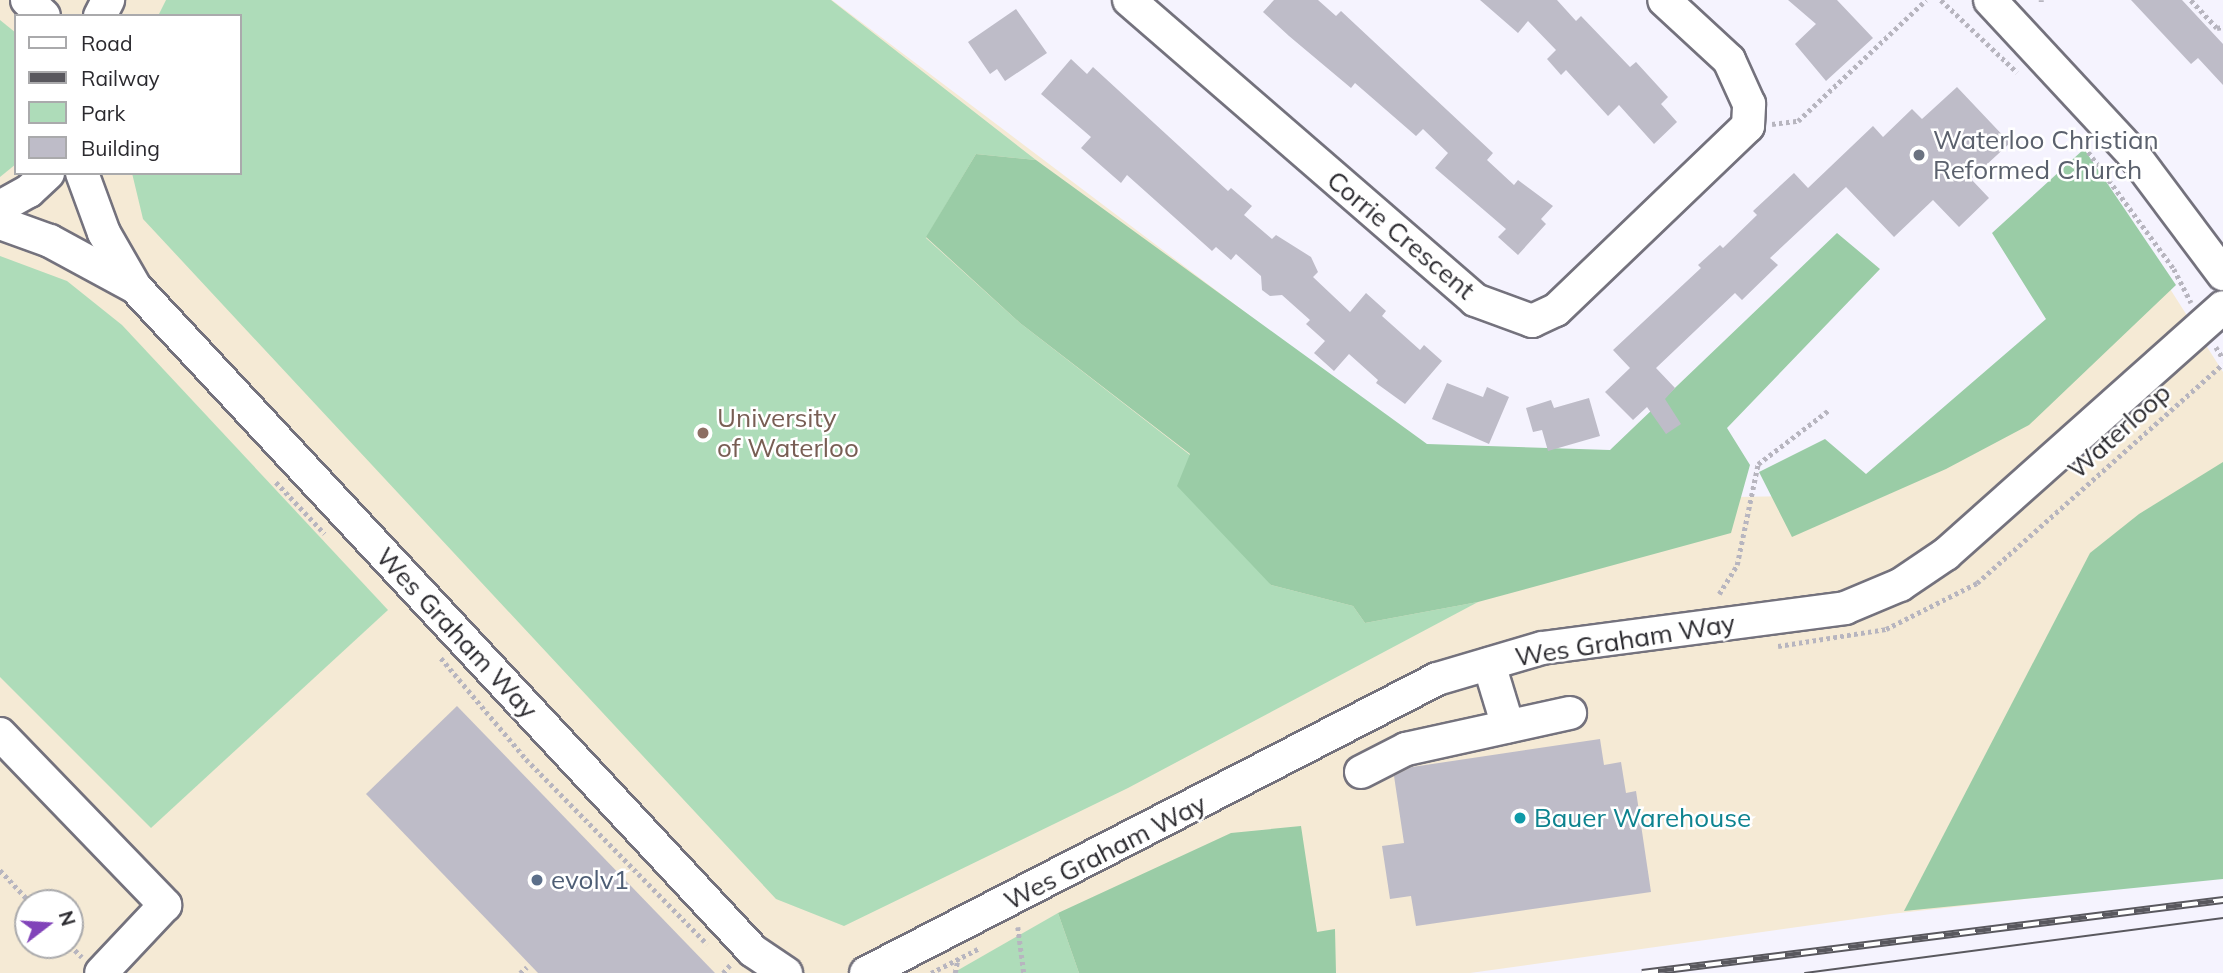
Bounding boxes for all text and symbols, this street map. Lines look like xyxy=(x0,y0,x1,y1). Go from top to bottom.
legend xyxy=(14,14,242,175)
text: Road xyxy=(81,30,132,56)
text: Railway xyxy=(81,65,160,91)
text: Park xyxy=(81,100,125,126)
place label: Waterloo Christian Reformed Church xyxy=(1933,124,2159,186)
text: Building xyxy=(81,135,160,161)
marker: Waterloo Christian Reformed Church xyxy=(1911,147,1927,163)
street label: Corrie Crescent xyxy=(1321,164,1481,306)
street label: Waterloop xyxy=(2061,377,2177,485)
place label: University of Waterloo xyxy=(717,402,859,464)
marker: University of Waterloo xyxy=(695,425,711,441)
street label: Wes Graham Way xyxy=(370,541,544,725)
street label: Wes Graham Way xyxy=(1513,607,1737,673)
street label: Wes Graham Way xyxy=(999,788,1211,916)
place label: Bauer Warehouse xyxy=(1534,802,1751,834)
marker: Bauer Warehouse xyxy=(1512,810,1528,826)
place label: evolv1 xyxy=(551,864,629,896)
marker: evolv1 xyxy=(529,872,545,888)
north arrow xyxy=(14,889,84,959)
text: N xyxy=(54,908,81,929)

